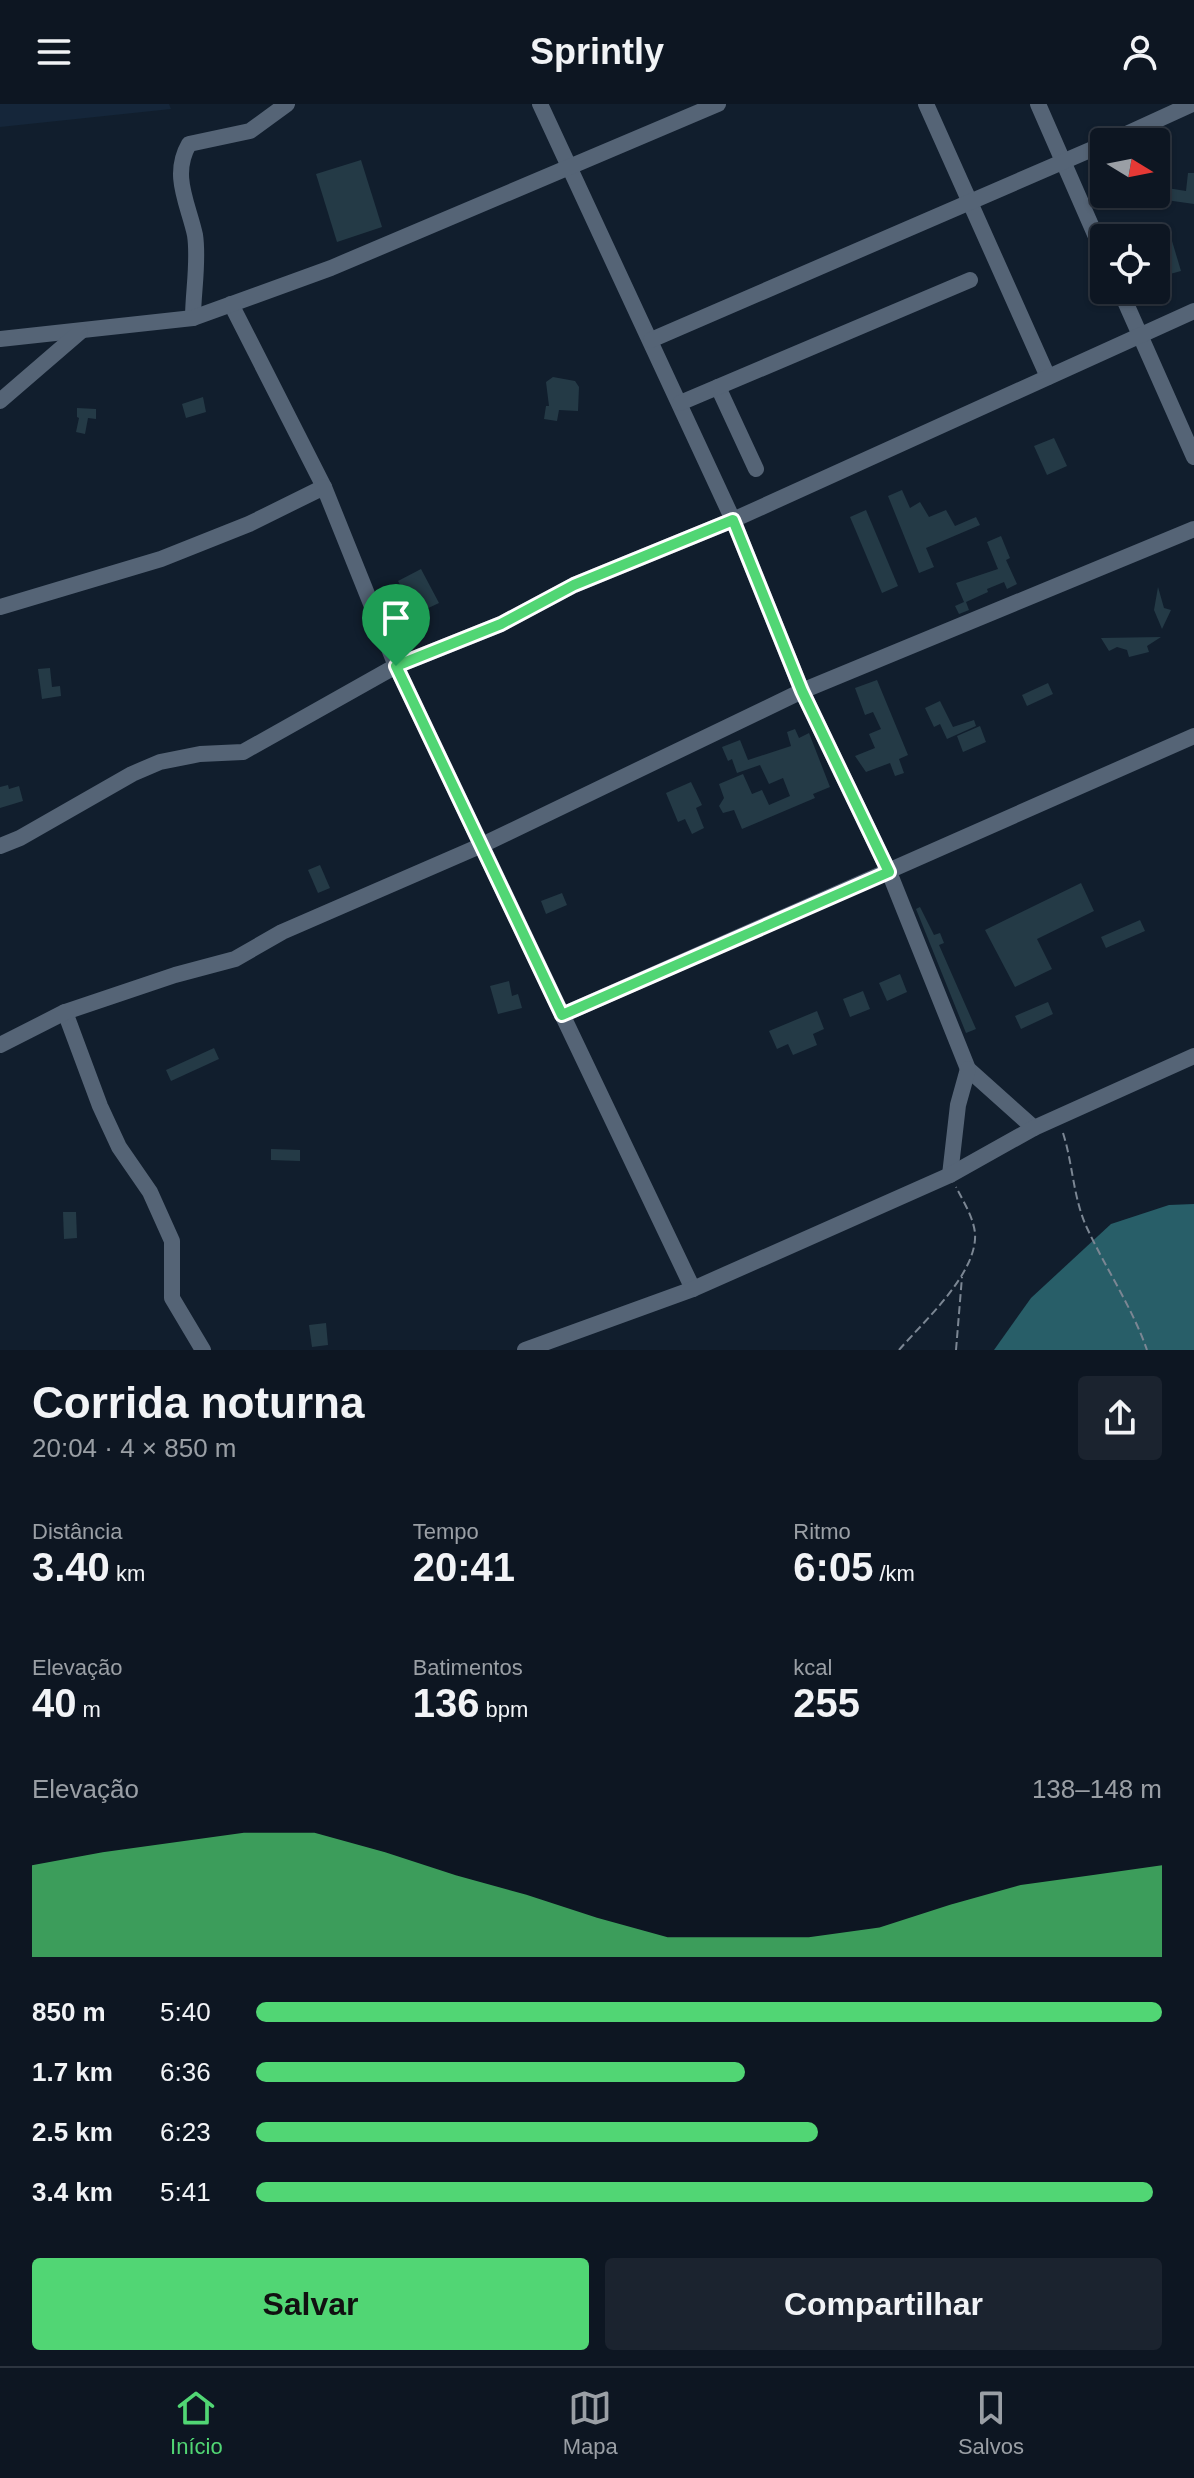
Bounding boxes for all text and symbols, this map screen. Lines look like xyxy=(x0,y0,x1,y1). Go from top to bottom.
icon: menu xyxy=(32,30,76,74)
icon: person xyxy=(1118,30,1162,74)
text: Sprintly xyxy=(530,31,664,72)
north arrow xyxy=(1090,128,1170,208)
map controls xyxy=(1090,128,1170,304)
button: locate xyxy=(1090,224,1170,304)
pin xyxy=(362,584,430,666)
icon: arrive xyxy=(374,596,418,640)
button: share xyxy=(1078,1376,1162,1460)
text: Corrida noturna xyxy=(32,1378,364,1427)
text: 20:04 · 4 × 850 m xyxy=(32,1433,237,1463)
text: Distância xyxy=(32,1519,122,1544)
text: Tempo xyxy=(413,1519,479,1544)
text: Ritmo xyxy=(793,1519,851,1544)
text: 3.40 xyxy=(32,1545,110,1589)
text: 20:41 xyxy=(413,1545,515,1589)
text: 6:05 xyxy=(793,1545,873,1589)
text: km xyxy=(110,1561,145,1586)
text: /km xyxy=(873,1561,915,1586)
text: Elevação xyxy=(32,1655,123,1680)
text: Batimentos xyxy=(413,1655,523,1680)
text: kcal xyxy=(793,1655,832,1680)
text: 40 xyxy=(32,1681,77,1725)
text: 136 xyxy=(413,1681,479,1725)
text: 255 xyxy=(793,1681,860,1725)
text: m xyxy=(77,1697,101,1722)
text: bpm xyxy=(479,1697,528,1722)
text: Elevação xyxy=(32,1774,139,1804)
text: 138–148 m xyxy=(1032,1774,1162,1804)
text: 850 m xyxy=(32,1997,106,2027)
text: 5:40 xyxy=(160,1997,211,2027)
text: 1.7 km xyxy=(32,2057,113,2087)
text: 6:36 xyxy=(160,2057,211,2087)
text: 2.5 km xyxy=(32,2117,113,2147)
text: 6:23 xyxy=(160,2117,211,2147)
text: 3.4 km xyxy=(32,2177,113,2207)
text: 5:41 xyxy=(160,2177,211,2207)
button: Salvar xyxy=(32,2258,589,2350)
button: Compartilhar xyxy=(605,2258,1162,2350)
tab: Início xyxy=(170,2386,223,2460)
tab: Mapa xyxy=(563,2386,618,2460)
tab: Salvos xyxy=(958,2386,1024,2460)

